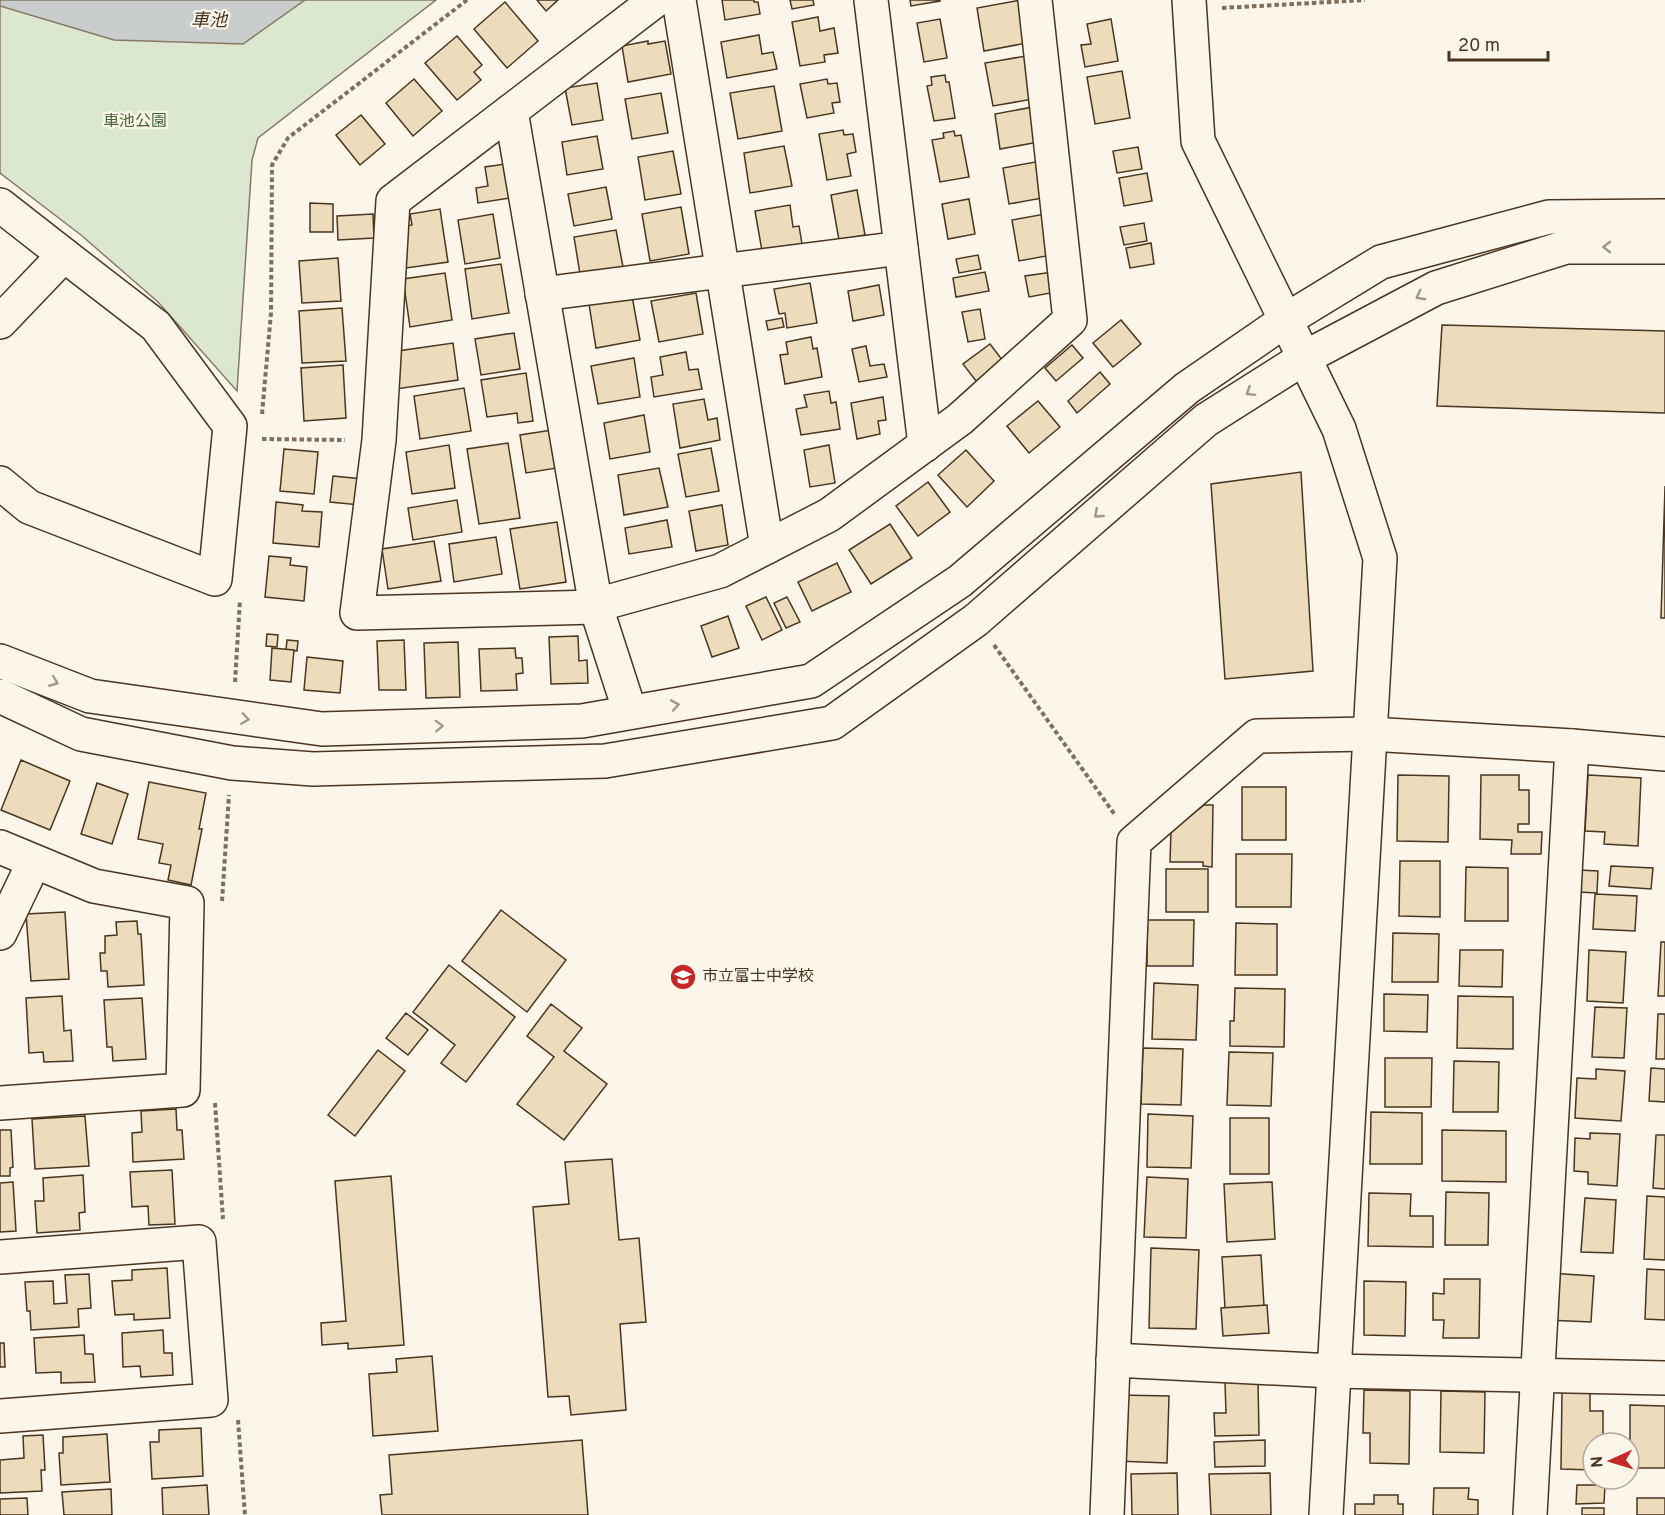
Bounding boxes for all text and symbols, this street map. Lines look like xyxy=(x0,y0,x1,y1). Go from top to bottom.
water label: 車池 xyxy=(191,10,229,33)
scale bar xyxy=(1449,24,1548,62)
text: 20 m xyxy=(1458,35,1500,58)
park label: 車池公園 xyxy=(103,112,167,132)
one-way arrow xyxy=(1602,241,1611,253)
one-way arrow xyxy=(1415,289,1426,300)
one-way arrow xyxy=(1246,385,1257,396)
one-way arrow xyxy=(1095,507,1105,518)
one-way arrow xyxy=(48,675,59,687)
one-way arrow xyxy=(670,699,679,711)
one-way arrow xyxy=(240,713,250,725)
one-way arrow xyxy=(435,719,444,732)
school or university icon: 市立富士中学校 xyxy=(668,962,698,992)
place label: 市立富士中学校 xyxy=(702,967,814,987)
north arrow xyxy=(1581,1431,1641,1491)
text: N xyxy=(1588,1455,1608,1468)

